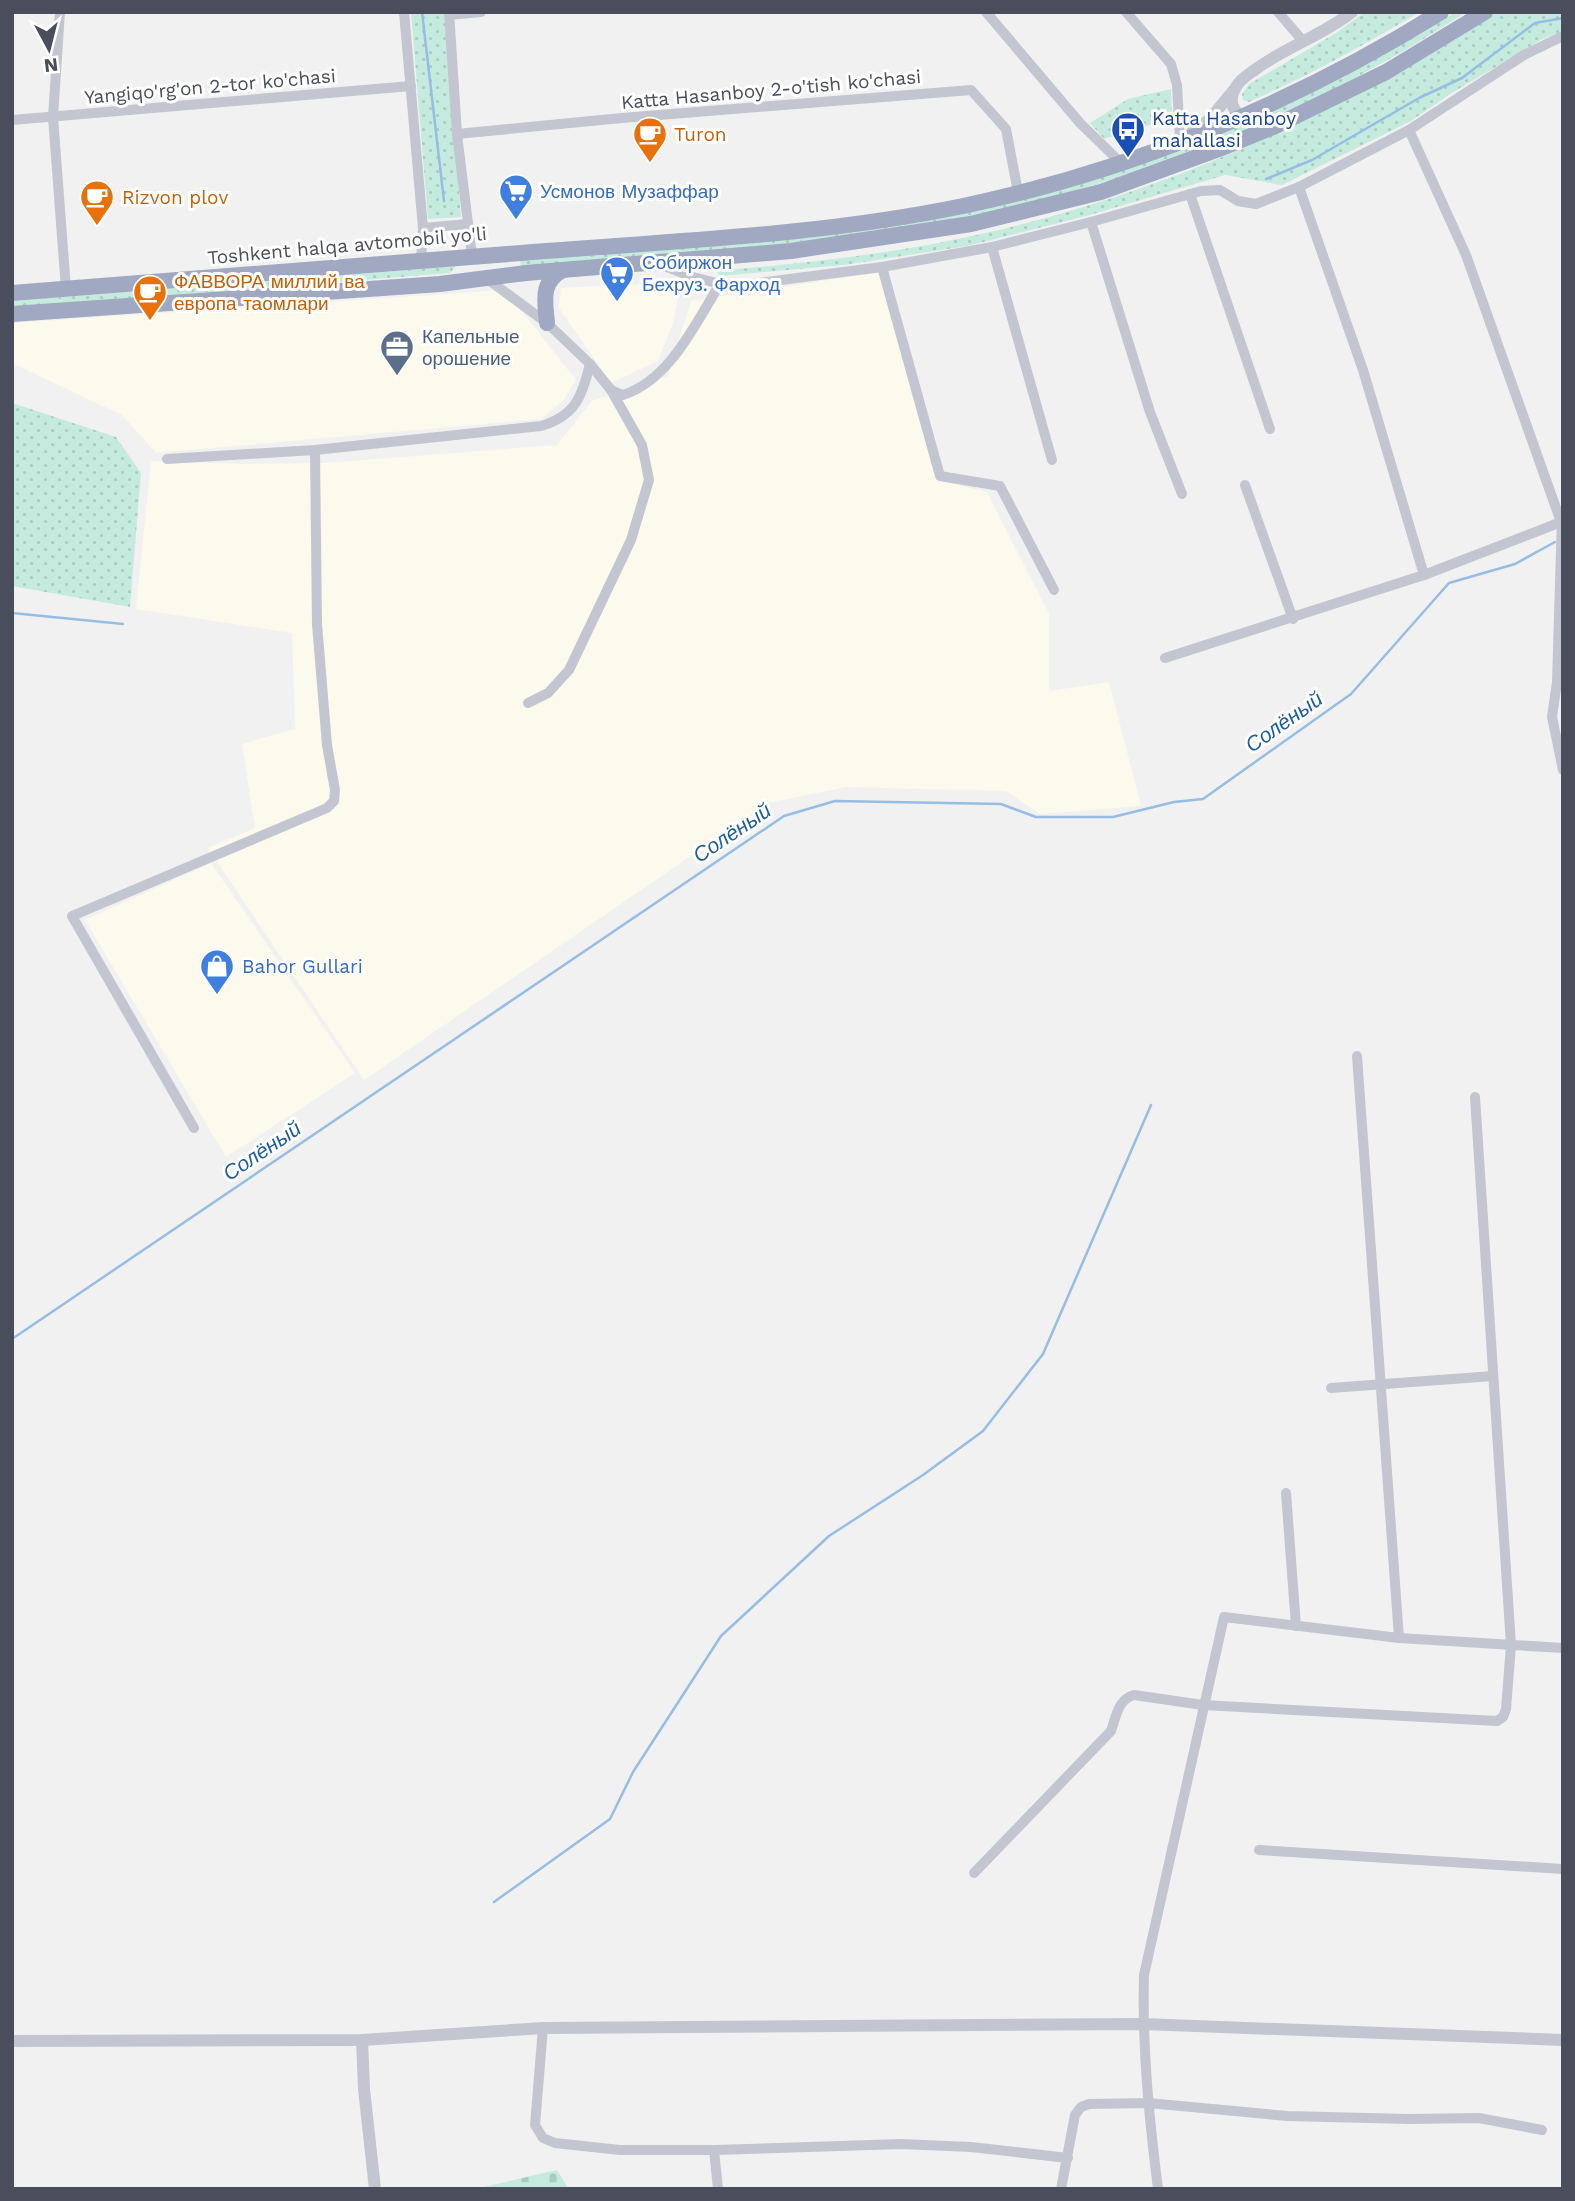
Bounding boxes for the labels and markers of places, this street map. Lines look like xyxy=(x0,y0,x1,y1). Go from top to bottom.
place label: Katta Hasanboy mahallasi xyxy=(1152,107,1296,152)
bus stop icon: Katta Hasanboy mahallasi xyxy=(1109,110,1147,159)
cafe icon: Turon xyxy=(631,115,669,164)
place label: Turon xyxy=(674,123,727,146)
supermarket icon: Усмонов Музаффар xyxy=(497,172,535,221)
cafe icon: Rizvon plov xyxy=(78,178,116,227)
place label: Усмонов Музаффар xyxy=(540,180,719,203)
place label: Rizvon plov xyxy=(122,186,228,209)
place label: Собиржон Бехруз. Фарход xyxy=(642,251,780,296)
supermarket icon: Собиржон Бехруз. Фарход xyxy=(598,254,636,303)
place label: ФАВВОРА миллий ва европа таомлари xyxy=(174,270,365,315)
cafe icon: ФАВВОРА миллий ва европа таомлари xyxy=(131,273,169,322)
place label: Капельные орошение xyxy=(422,325,520,370)
office icon: Капельные орошение xyxy=(378,328,416,377)
shop icon: Bahor Gullari xyxy=(198,947,236,996)
place label: Bahor Gullari xyxy=(242,955,363,978)

